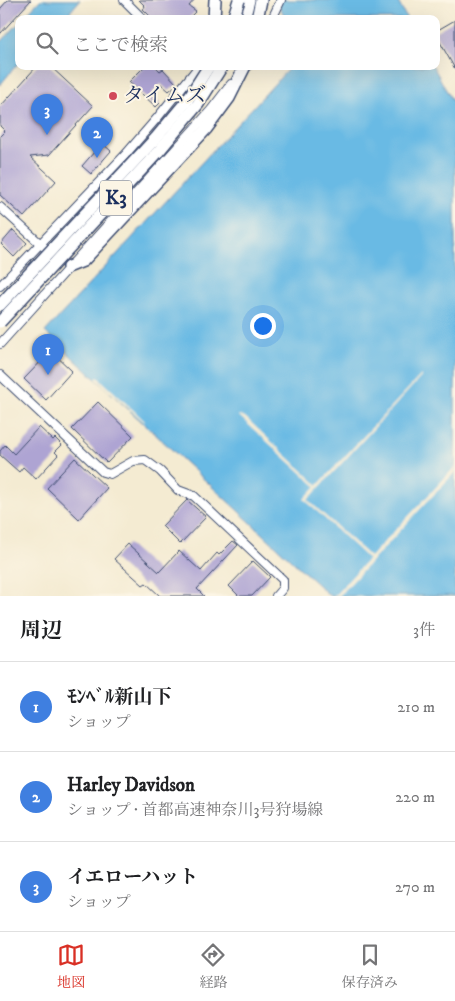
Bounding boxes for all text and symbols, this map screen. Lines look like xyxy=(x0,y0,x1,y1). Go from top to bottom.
search box xyxy=(15,15,440,70)
icon: search xyxy=(33,29,61,57)
text: ここで検索 xyxy=(73,34,168,57)
place label: タイムズ xyxy=(123,83,207,109)
marker: タイムズ xyxy=(107,90,119,102)
pin: 3 xyxy=(31,94,63,135)
pin: 2 xyxy=(81,117,113,158)
road number: K3 xyxy=(100,180,132,216)
your location xyxy=(250,313,276,339)
pin: 1 xyxy=(32,334,64,375)
text: 周辺 xyxy=(20,618,62,644)
text: 3件 xyxy=(413,620,435,640)
text: ﾓﾝﾍﾞﾙ新山下 xyxy=(67,686,172,709)
text: 1 xyxy=(33,697,39,717)
text: 210 m xyxy=(397,697,435,717)
text: ショップ xyxy=(67,712,131,732)
text: Harley Davidson xyxy=(67,774,195,797)
text: 2 xyxy=(32,787,40,807)
text: 220 m xyxy=(395,787,435,807)
text: ショップ · 首都高速神奈川3号狩場線 xyxy=(67,800,323,820)
text: イエローハット xyxy=(67,866,198,889)
text: 3 xyxy=(33,877,39,897)
text: 270 m xyxy=(395,877,435,897)
text: ショップ xyxy=(67,892,131,912)
tab: 地図 xyxy=(57,941,85,992)
tab: 経路 xyxy=(199,941,227,992)
tab: 保存済み xyxy=(342,941,398,992)

